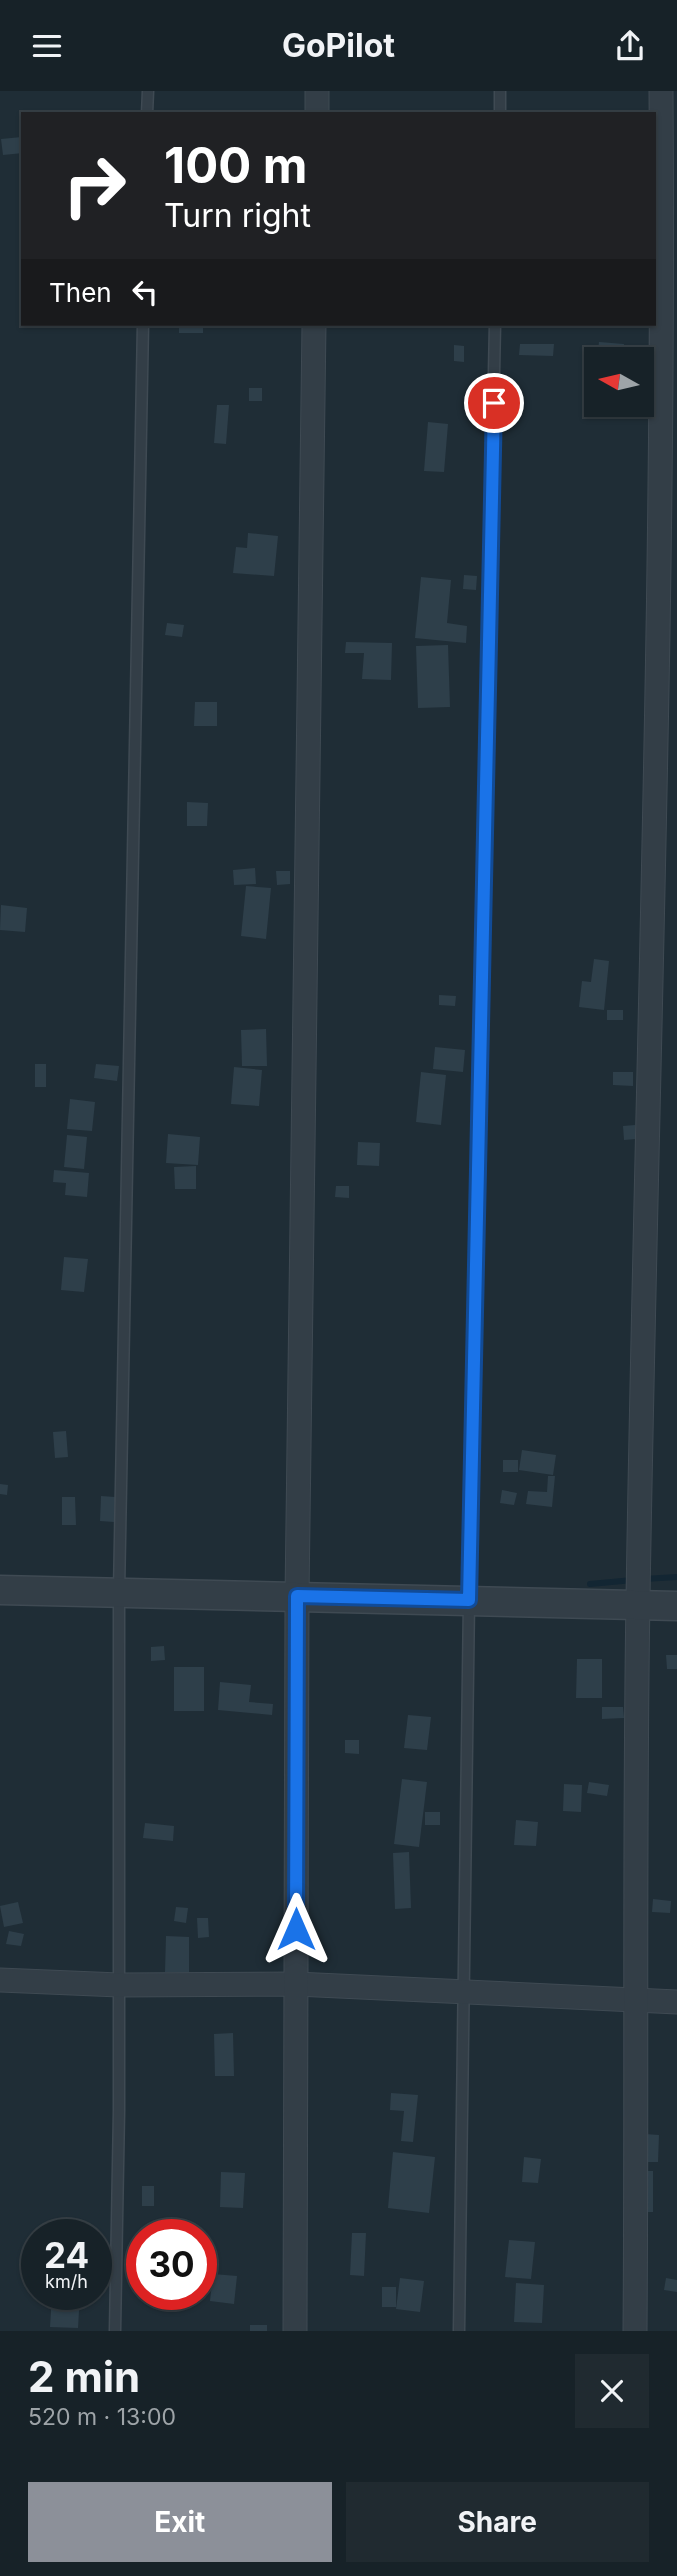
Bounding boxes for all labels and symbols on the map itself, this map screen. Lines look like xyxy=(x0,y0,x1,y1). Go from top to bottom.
north arrow xyxy=(584,347,654,417)
pin xyxy=(464,373,524,433)
position arrow xyxy=(259,1892,333,1966)
speed limit sign: 30 xyxy=(126,2219,217,2310)

